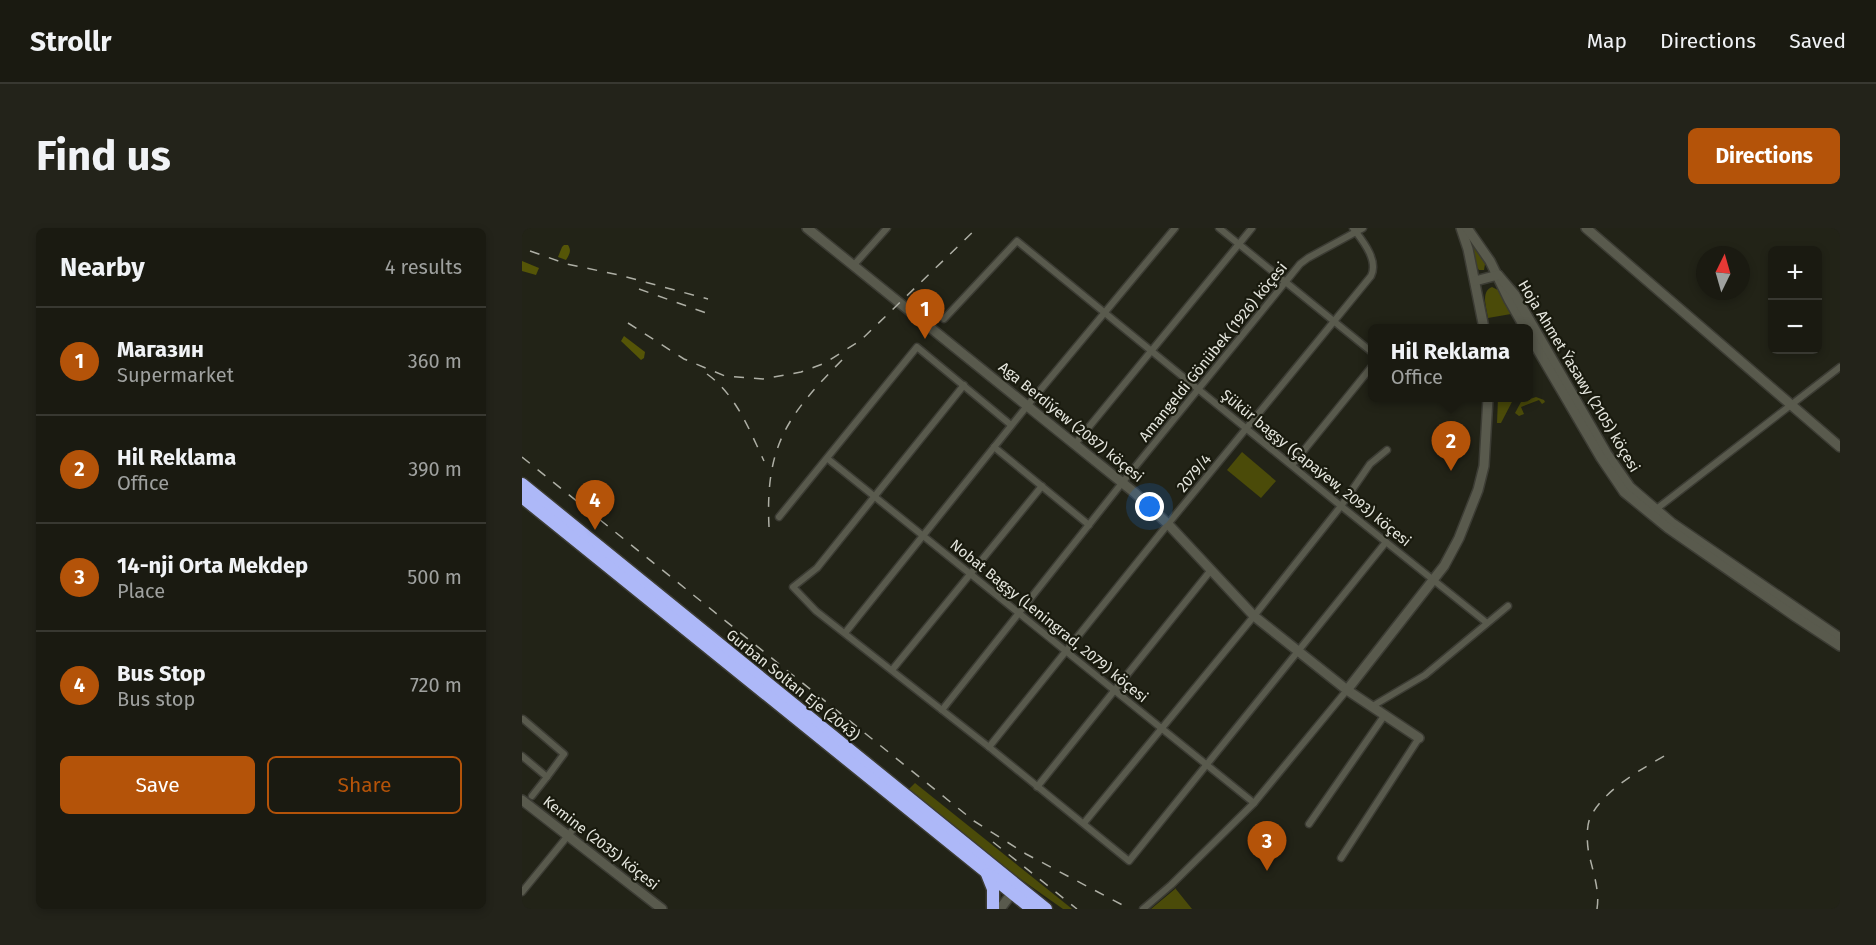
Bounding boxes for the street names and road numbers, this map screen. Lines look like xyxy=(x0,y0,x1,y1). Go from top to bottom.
street label: Amangeldi Gönübek (1926) köçesi xyxy=(1135,259,1291,445)
street label: Hoja Ahmet Ýasawy (2105) köçesi xyxy=(1514,277,1644,475)
street label: Aga Berdiýew (2087) köçesi xyxy=(995,358,1147,486)
street label: Şükür bagşy (Çapaýew, 2093) köçesi xyxy=(1217,386,1415,550)
street label: 2079/4 xyxy=(1173,450,1215,496)
street label: Nobat Bagşy (Leningrad, 2079) köçesi xyxy=(947,536,1151,706)
street label: Gurban Soltan Eje (2043) xyxy=(723,626,863,744)
street label: Kemine (2035) köçesi xyxy=(540,792,662,894)

